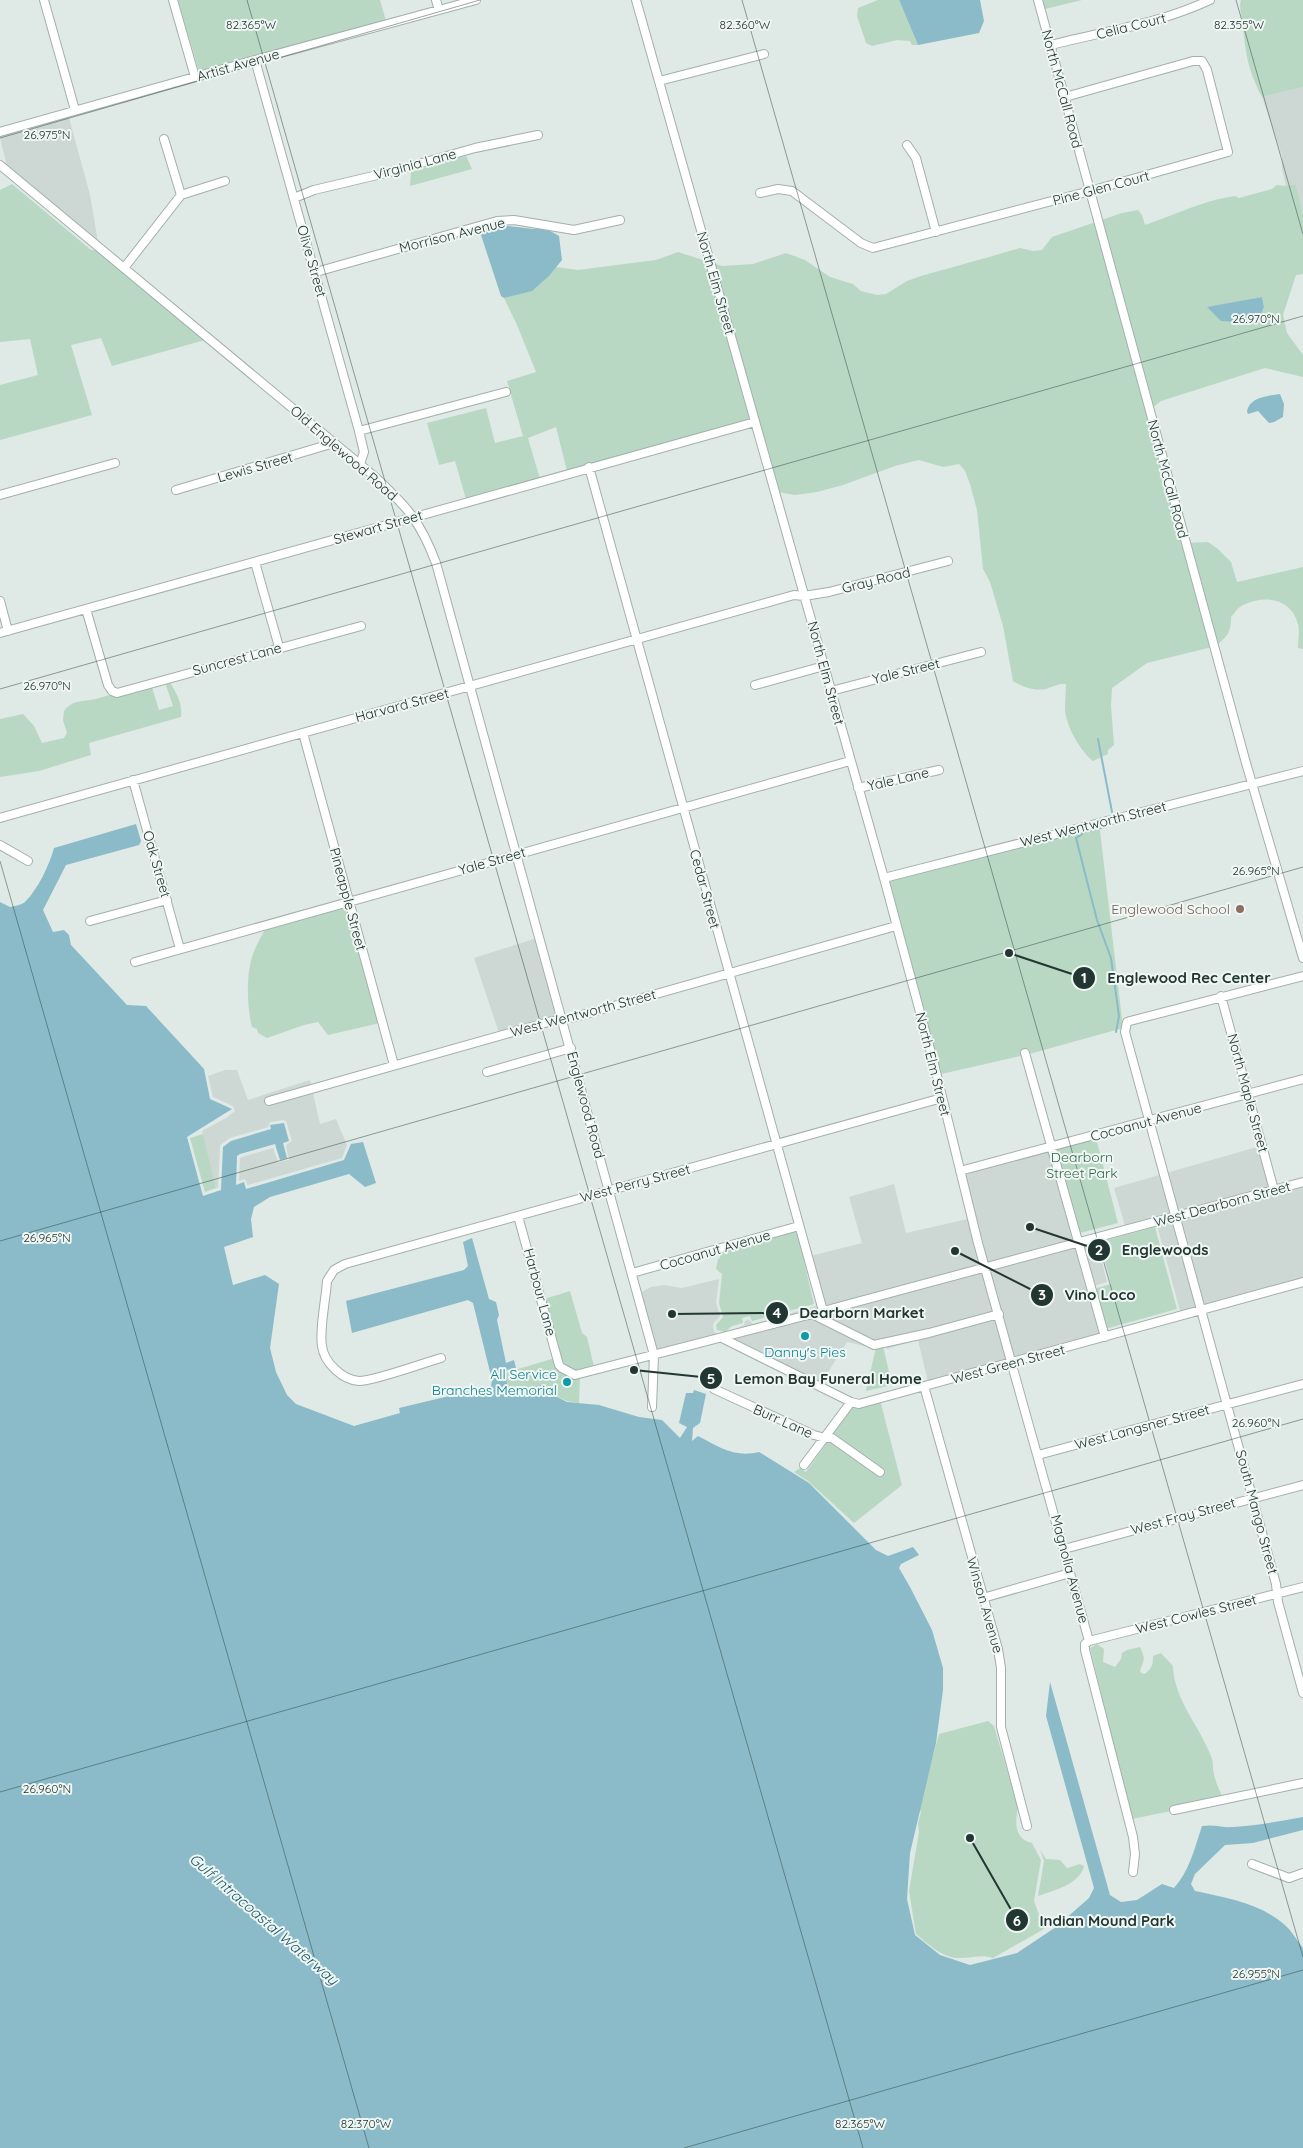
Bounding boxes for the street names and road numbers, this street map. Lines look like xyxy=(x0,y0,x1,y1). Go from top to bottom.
street label: Celia Court xyxy=(1094,9,1168,43)
street label: North McCall Road xyxy=(1038,28,1086,150)
street label: Artist Avenue xyxy=(195,45,282,85)
street label: Virginia Lane xyxy=(372,144,458,184)
street label: Pine Glen Court xyxy=(1051,166,1152,210)
street label: Morrison Avenue xyxy=(397,213,507,257)
street label: Olive Street xyxy=(293,223,331,299)
street label: North Elm Street xyxy=(693,229,739,337)
street label: Old Englewood Road xyxy=(287,401,401,505)
street label: North McCall Road xyxy=(1144,418,1192,540)
street label: Lewis Street xyxy=(215,448,295,486)
street label: Stewart Street xyxy=(331,506,425,548)
street label: Gray Road xyxy=(840,563,912,597)
street label: North Elm Street xyxy=(804,619,849,727)
street label: Suncrest Lane xyxy=(191,638,283,680)
street label: Yale Street xyxy=(870,654,942,688)
street label: Harvard Street xyxy=(353,684,451,726)
street label: Yale Lane xyxy=(865,763,931,795)
street label: West Wentworth Street xyxy=(1018,797,1168,851)
street label: Oak Street xyxy=(139,828,175,900)
street label: Yale Street xyxy=(456,843,528,879)
street label: Pineapple Street xyxy=(326,846,370,953)
street label: Cedar Street xyxy=(686,847,724,931)
street label: West Wentworth Street xyxy=(508,985,658,1041)
street label: North Elm Street xyxy=(911,1010,955,1118)
street label: North Maple Street xyxy=(1223,1032,1273,1155)
street label: Englewood Road xyxy=(563,1049,609,1161)
street label: Cocoanut Avenue xyxy=(1088,1098,1204,1145)
street label: West Perry Street xyxy=(578,1160,692,1206)
street label: West Dearborn Street xyxy=(1152,1177,1293,1231)
street label: Cocoanut Avenue xyxy=(658,1226,773,1274)
street label: Harbour Lane xyxy=(520,1246,560,1338)
street label: West Green Street xyxy=(949,1340,1067,1388)
street label: Burr Lane xyxy=(750,1400,816,1442)
street label: West Langsner Street xyxy=(1073,1400,1212,1454)
street label: South Mango Street xyxy=(1232,1448,1282,1576)
street label: West Fray Street xyxy=(1129,1493,1238,1539)
street label: Magnolia Avenue xyxy=(1047,1513,1093,1625)
street label: Winson Avenue xyxy=(963,1555,1007,1655)
street label: West Cowles Street xyxy=(1134,1590,1259,1638)

